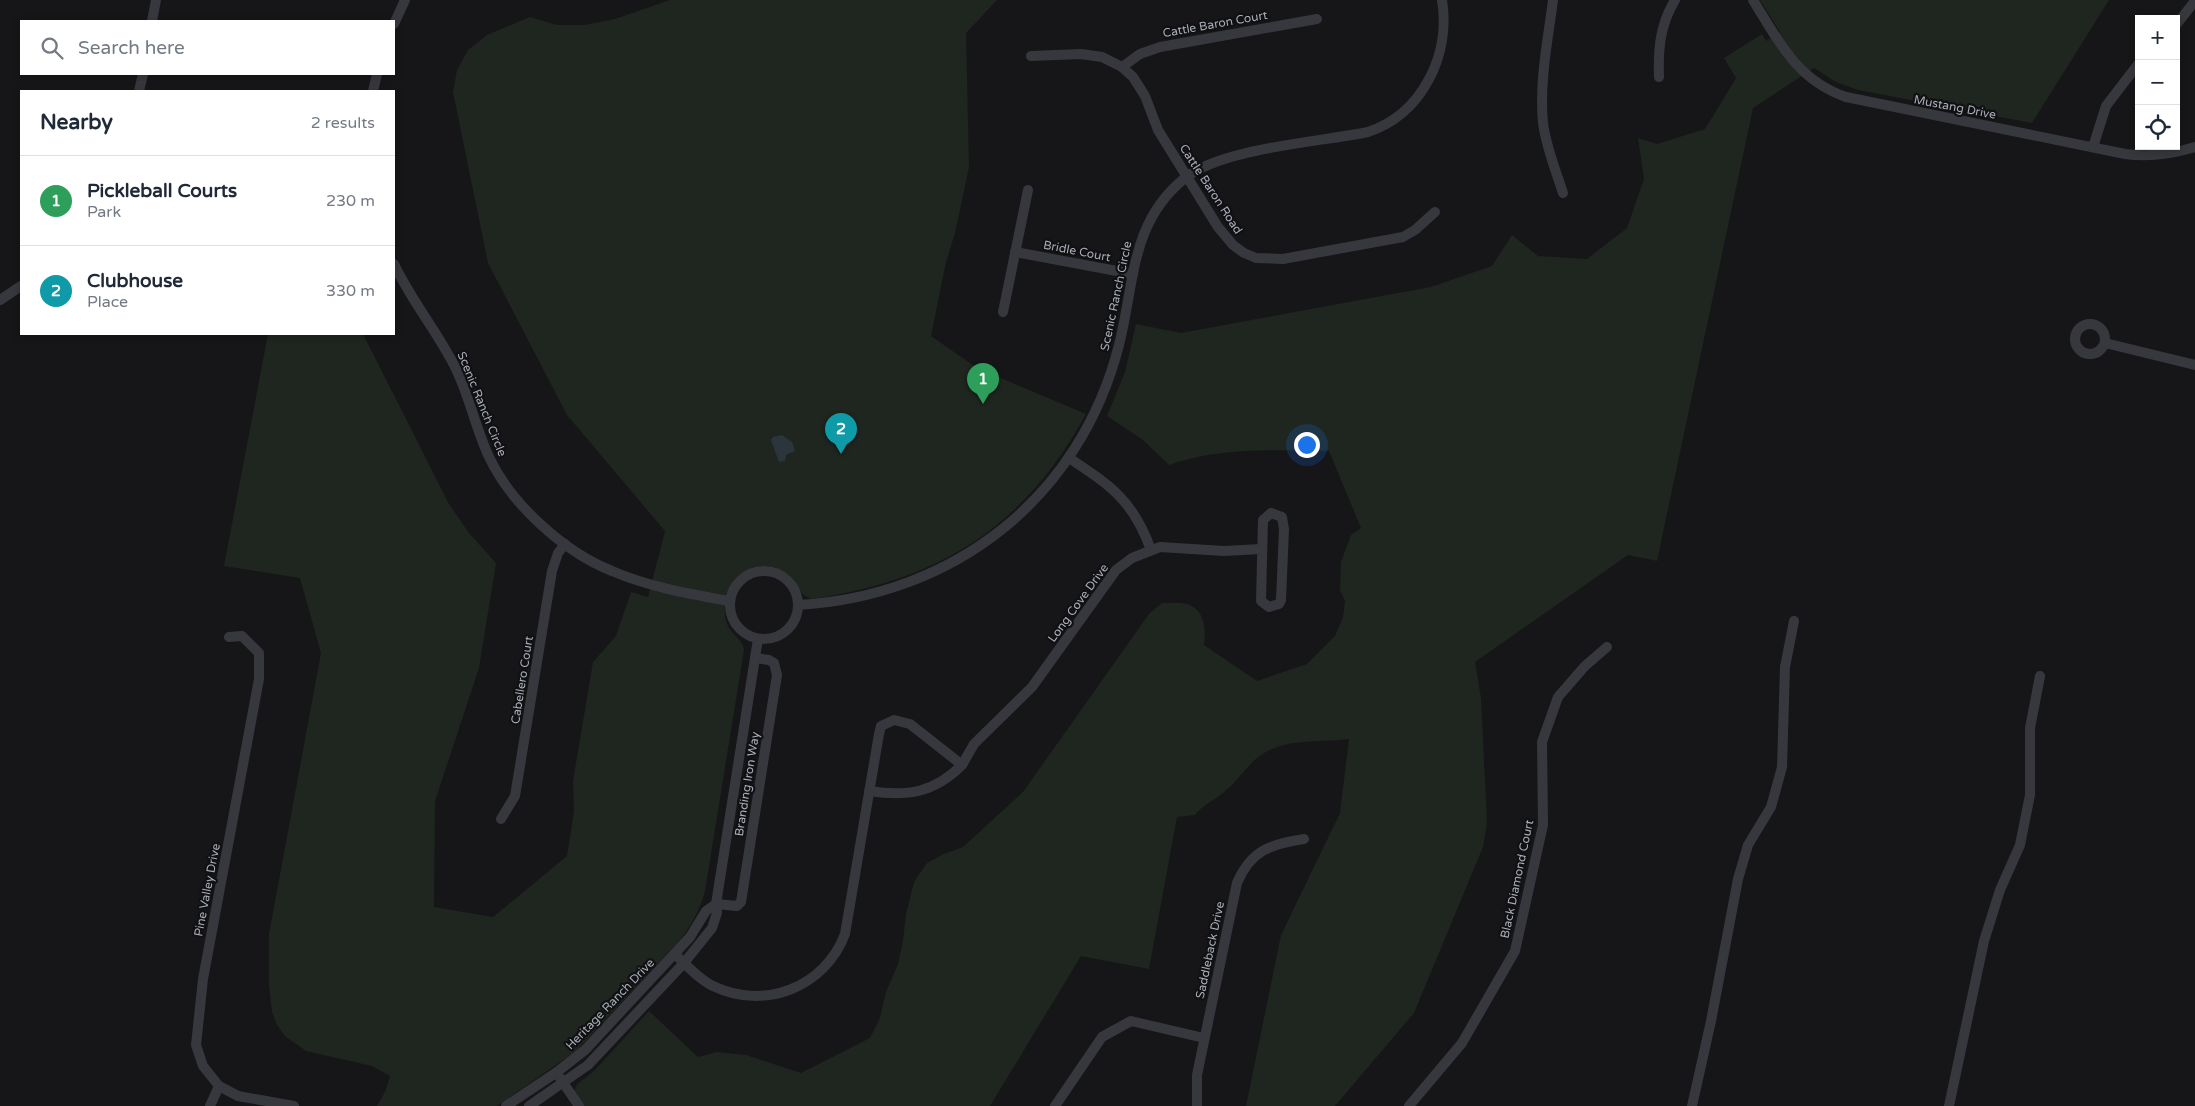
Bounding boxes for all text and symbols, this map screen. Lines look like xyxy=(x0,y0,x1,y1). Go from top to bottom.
street label: Cattle Baron Court xyxy=(1162,8,1269,40)
map controls xyxy=(2135,15,2180,150)
button: + xyxy=(2135,15,2180,60)
search box xyxy=(20,20,395,75)
icon: search xyxy=(38,34,66,62)
text: Search here xyxy=(78,37,185,59)
button: − xyxy=(2135,60,2180,105)
street label: Mustang Drive xyxy=(1913,92,1997,122)
button: locate xyxy=(2135,105,2180,150)
text: Nearby xyxy=(40,110,113,135)
text: 2 results xyxy=(311,113,375,133)
street label: Cattle Baron Road xyxy=(1177,141,1245,237)
text: Pickleball Courts xyxy=(87,180,237,202)
text: 1 xyxy=(51,191,61,211)
text: 230 m xyxy=(326,191,375,211)
text: Park xyxy=(87,202,121,222)
street label: Bridle Court xyxy=(1042,238,1112,264)
street label: Scenic Ranch Circle xyxy=(1098,240,1135,352)
text: Clubhouse xyxy=(87,270,183,292)
text: 2 xyxy=(51,281,61,301)
text: 330 m xyxy=(326,281,375,301)
text: Place xyxy=(87,292,128,312)
street label: Scenic Ranch Circle xyxy=(455,350,509,459)
pin: 1 xyxy=(967,363,999,404)
pin: 2 xyxy=(825,413,857,454)
your location xyxy=(1294,432,1320,458)
street label: Long Cove Drive xyxy=(1045,561,1111,645)
street label: Cabellero Court xyxy=(508,635,536,725)
street label: Branding Iron Way xyxy=(732,730,762,837)
street label: Black Diamond Court xyxy=(1498,818,1537,940)
street label: Pine Valley Drive xyxy=(191,842,223,938)
street label: Saddleback Drive xyxy=(1193,900,1227,1000)
street label: Heritage Ranch Drive xyxy=(563,955,657,1052)

